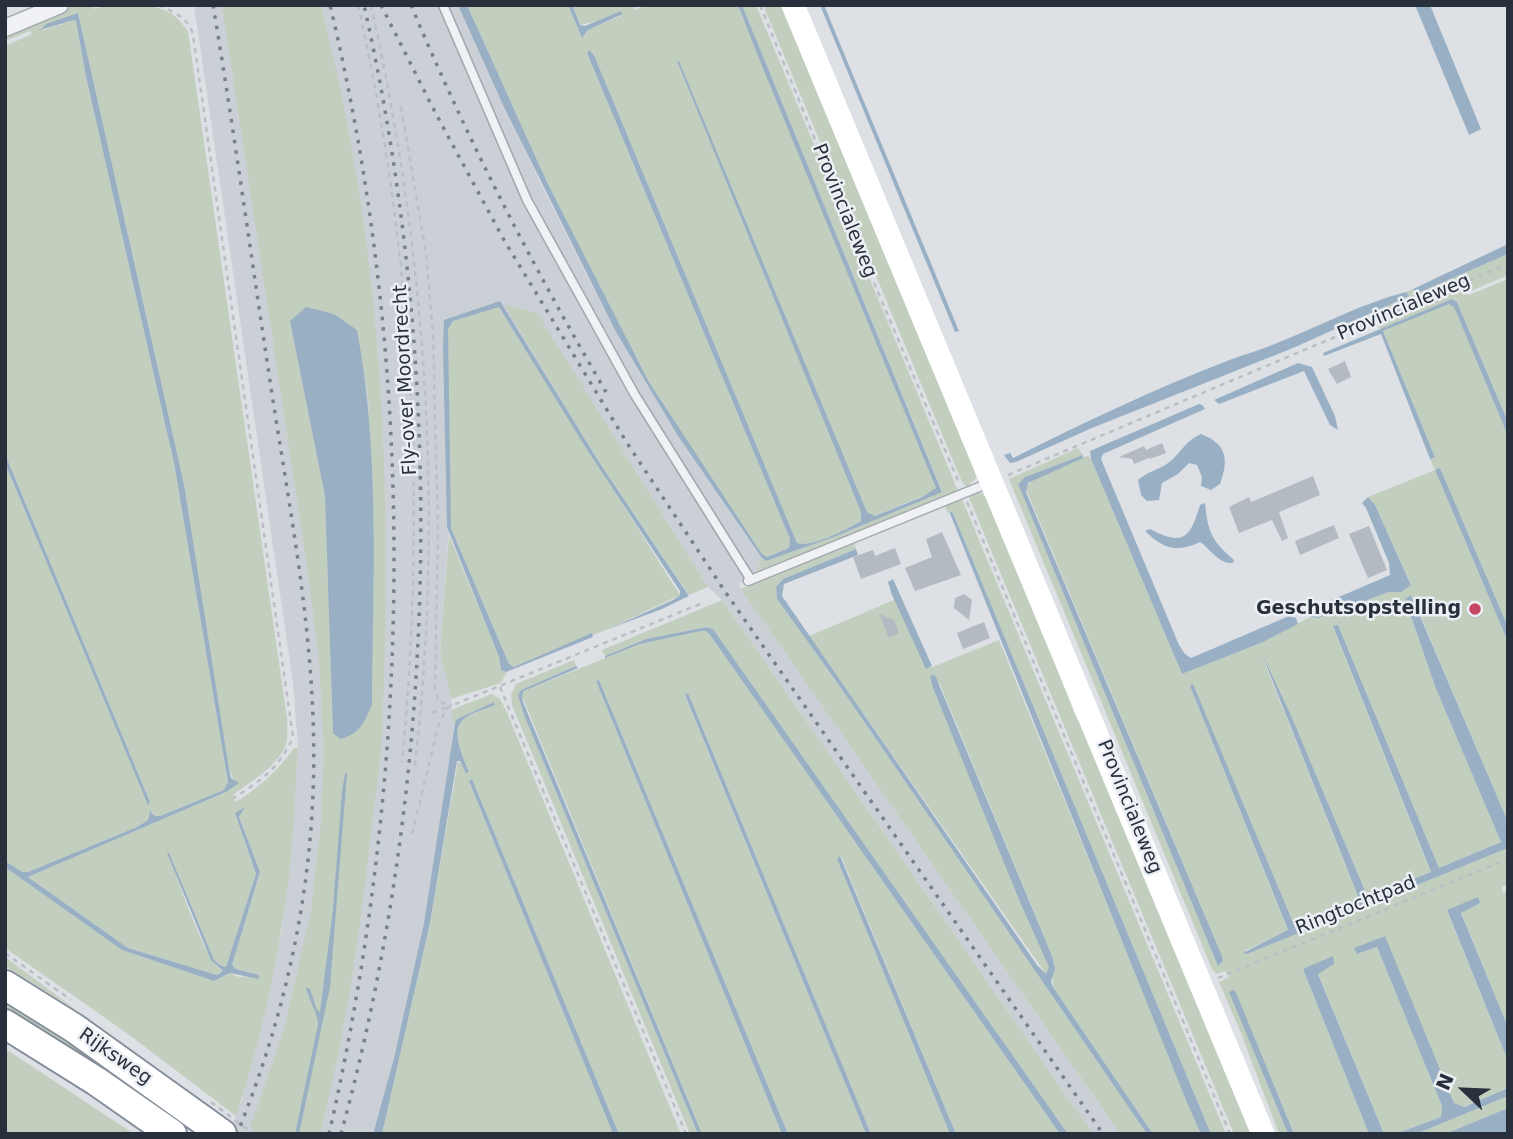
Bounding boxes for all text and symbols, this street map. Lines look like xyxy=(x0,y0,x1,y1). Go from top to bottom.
street label: Provincialeweg xyxy=(807,141,881,281)
street label: Provincialeweg xyxy=(1334,270,1474,346)
street label: Fly-over Moordrecht xyxy=(390,284,422,476)
place label: Geschutsopstelling xyxy=(1256,598,1461,620)
marker: Geschutsopstelling xyxy=(1467,601,1483,617)
street label: Provincialeweg xyxy=(1092,737,1166,877)
street label: Ringtochtpad xyxy=(1293,872,1419,940)
street label: Rijksweg xyxy=(74,1024,156,1090)
north arrow xyxy=(1429,1055,1499,1125)
text: N xyxy=(1431,1070,1458,1093)

